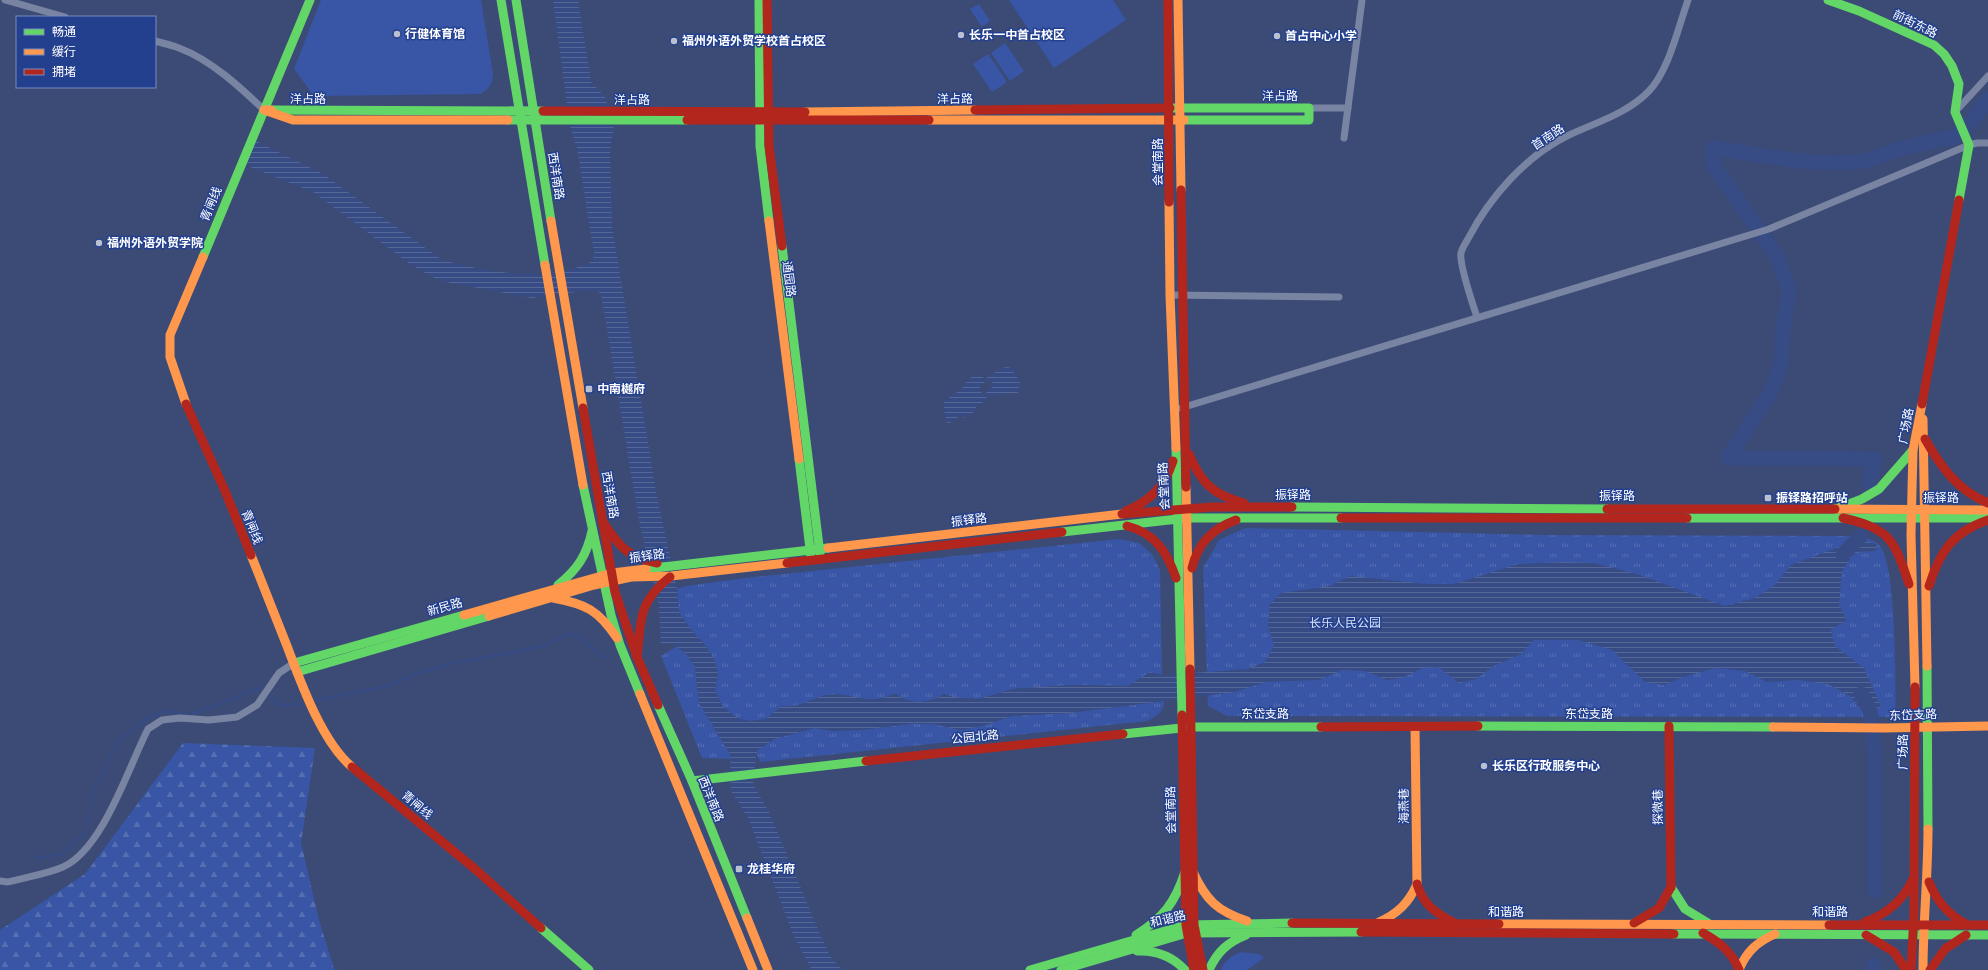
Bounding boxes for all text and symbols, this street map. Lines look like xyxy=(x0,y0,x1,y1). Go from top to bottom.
street label: 前街东路 xyxy=(1890,7,1940,41)
legend xyxy=(16,16,156,88)
text: 畅通 xyxy=(52,25,76,39)
place label: 行健体育馆 xyxy=(405,27,465,41)
place label: 长乐一中首占校区 xyxy=(969,28,1065,42)
marker: 行健体育馆 xyxy=(392,29,402,39)
place label: 首占中心小学 xyxy=(1285,29,1357,43)
marker: 长乐一中首占校区 xyxy=(956,30,966,40)
marker: 首占中心小学 xyxy=(1272,31,1282,41)
place label: 福州外语外贸学校首占校区 xyxy=(682,34,826,48)
marker: 福州外语外贸学校首占校区 xyxy=(669,36,679,46)
text: 缓行 xyxy=(52,45,76,59)
text: 拥堵 xyxy=(52,65,76,79)
street label: 洋占路 xyxy=(1262,89,1298,103)
street label: 洋占路 xyxy=(290,92,326,106)
street label: 洋占路 xyxy=(937,92,973,106)
street label: 洋占路 xyxy=(614,93,650,107)
street label: 首南路 xyxy=(1529,121,1567,153)
street label: 会堂南路 xyxy=(1151,138,1165,186)
street label: 西洋南路 xyxy=(545,151,567,201)
street label: 青闸线 xyxy=(198,185,224,223)
place label: 福州外语外贸学院 xyxy=(107,236,203,250)
marker: 福州外语外贸学院 xyxy=(94,238,104,248)
street label: 通园路 xyxy=(780,260,798,298)
place label: 中南樾府 xyxy=(597,382,645,396)
marker: 中南樾府 xyxy=(584,384,594,394)
street label: 广场路 xyxy=(1896,407,1916,445)
street label: 会堂南路 xyxy=(1156,462,1172,510)
street label: 西洋南路 xyxy=(599,470,621,520)
street label: 振铎路 xyxy=(1275,488,1311,502)
street label: 振铎路 xyxy=(1599,489,1635,503)
place label: 振铎路招呼站 xyxy=(1776,491,1848,505)
street label: 振铎路 xyxy=(1923,491,1959,505)
marker: 振铎路招呼站 xyxy=(1763,493,1773,503)
street label: 青闸线 xyxy=(239,508,265,546)
street label: 振铎路 xyxy=(950,511,988,529)
street label: 振铎路 xyxy=(628,547,666,565)
street label: 新民路 xyxy=(426,595,464,619)
park label: 长乐人民公园 xyxy=(1309,616,1381,630)
street label: 东岱支路 xyxy=(1241,707,1289,721)
street label: 东岱支路 xyxy=(1565,707,1613,721)
street label: 东岱支路 xyxy=(1889,707,1937,723)
street label: 公园北路 xyxy=(950,728,1000,746)
street label: 广场路 xyxy=(1896,734,1910,770)
place label: 长乐区行政服务中心 xyxy=(1492,759,1600,773)
marker: 长乐区行政服务中心 xyxy=(1479,761,1489,771)
street label: 西洋南路 xyxy=(696,774,726,824)
street label: 会堂南路 xyxy=(1164,786,1178,834)
street label: 青闸线 xyxy=(399,788,435,822)
street label: 海燕巷 xyxy=(1397,788,1411,824)
street label: 探微巷 xyxy=(1651,789,1665,825)
place label: 龙桂华府 xyxy=(747,862,795,876)
marker: 龙桂华府 xyxy=(734,864,744,874)
street label: 和谐路 xyxy=(1488,905,1524,919)
street label: 和谐路 xyxy=(1812,905,1848,919)
street label: 和谐路 xyxy=(1149,908,1187,930)

